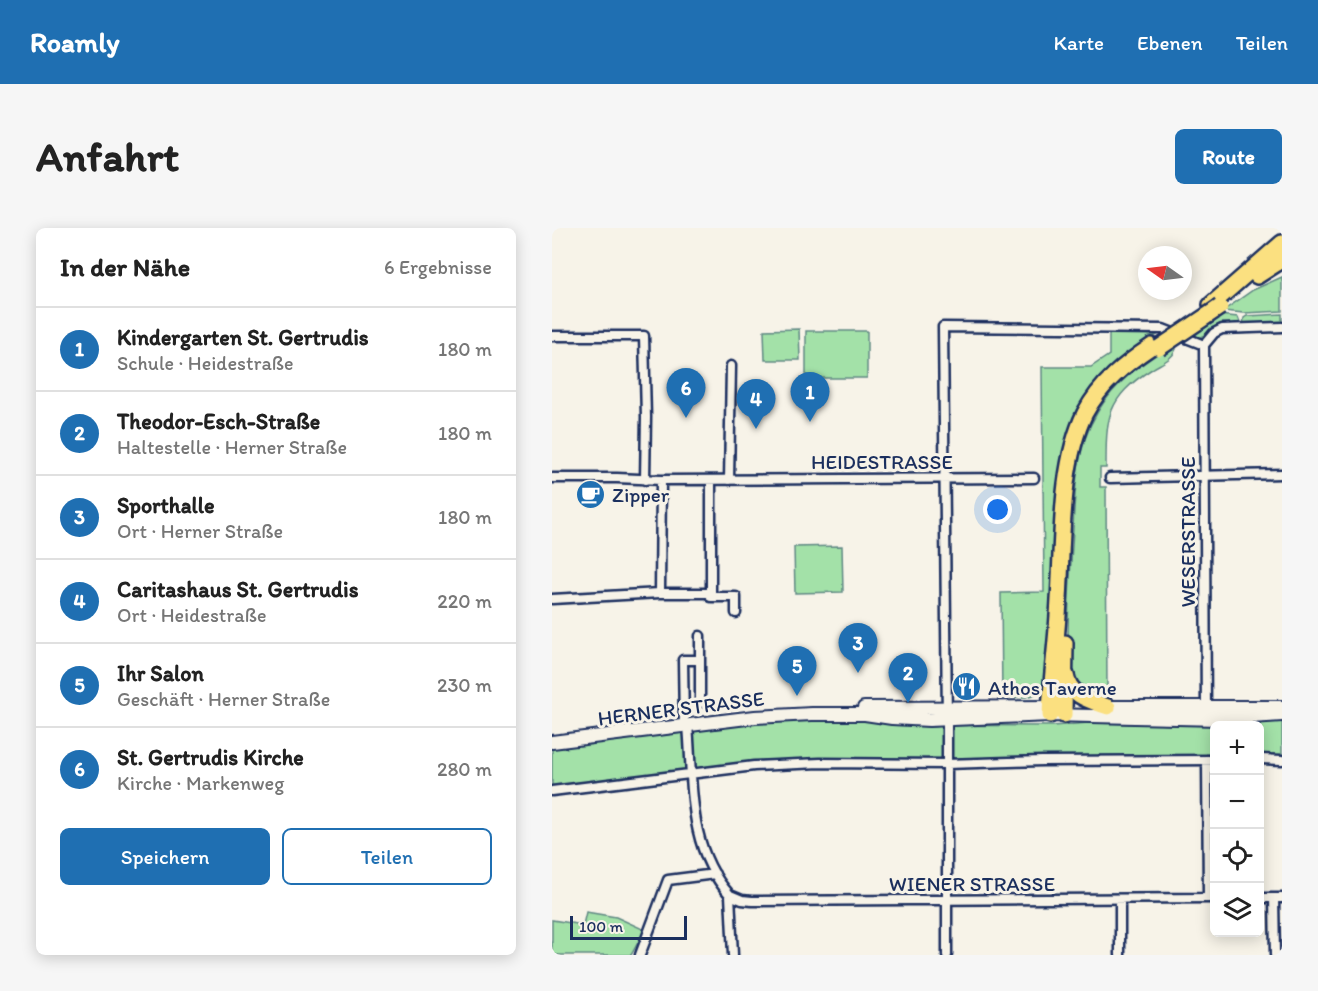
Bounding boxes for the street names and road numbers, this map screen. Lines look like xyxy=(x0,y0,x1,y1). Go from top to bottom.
street label: HEIDESTRASSE xyxy=(811,449,953,474)
street label: WESERSTRASSE xyxy=(1175,456,1200,608)
street label: HERNER STRASSE xyxy=(596,685,766,731)
street label: WIENER STRASSE xyxy=(889,871,1055,896)

